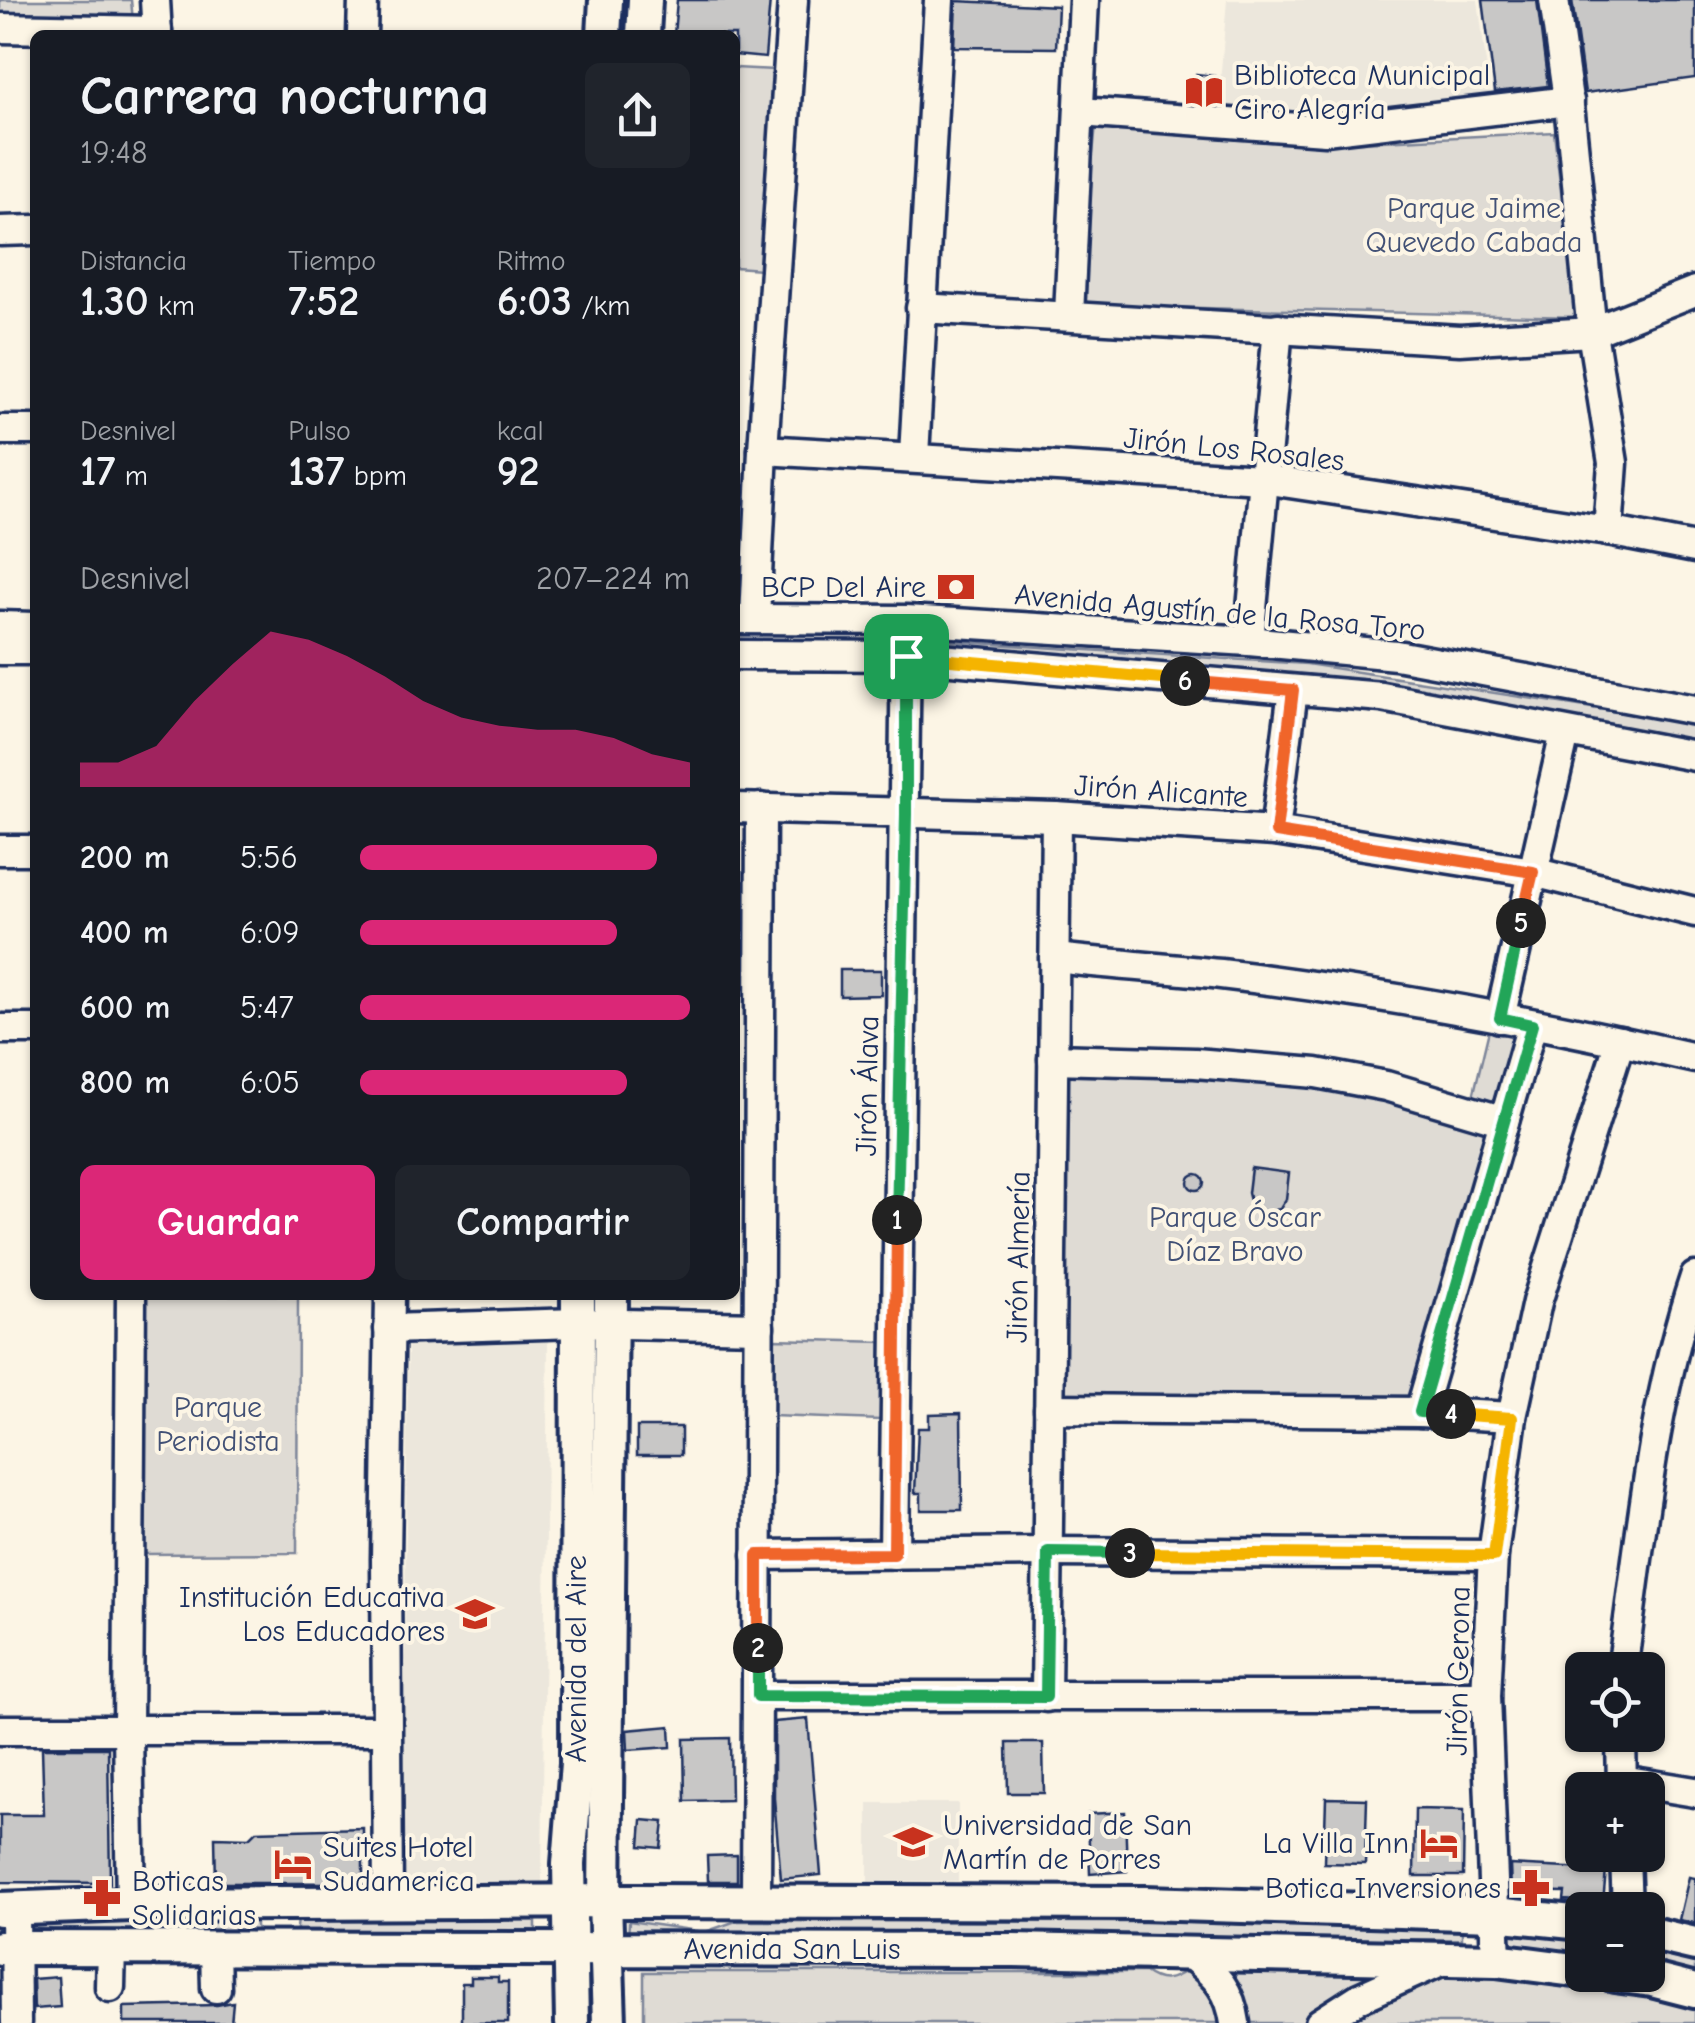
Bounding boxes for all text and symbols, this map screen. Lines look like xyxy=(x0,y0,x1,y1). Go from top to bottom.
place label: Biblioteca Municipal Ciro Alegría xyxy=(1234,58,1490,127)
button: share xyxy=(585,63,690,168)
text: Carrera nocturna xyxy=(80,64,489,128)
library icon: Biblioteca Municipal Ciro Alegría xyxy=(1183,71,1225,113)
text: 19:48 xyxy=(80,134,147,171)
park label: Parque Jaime Quevedo Cabada xyxy=(1365,191,1583,260)
text: Distancia xyxy=(80,245,187,277)
text: Tiempo xyxy=(288,245,376,277)
text: Ritmo xyxy=(497,245,566,277)
text: 1.30 xyxy=(80,277,149,326)
text: 7:52 xyxy=(288,277,359,326)
text: 6:03 xyxy=(497,277,572,326)
text: km xyxy=(149,290,195,322)
text: /km xyxy=(572,290,630,322)
text: Desnivel xyxy=(80,415,176,447)
text: Pulso xyxy=(288,415,351,447)
text: kcal xyxy=(497,415,544,447)
street label: Jirón Los Rosales xyxy=(1122,421,1346,478)
text: 17 xyxy=(80,447,115,496)
text: 137 xyxy=(288,447,344,496)
text: 92 xyxy=(497,447,540,496)
text: m xyxy=(115,460,148,492)
text: bpm xyxy=(344,460,407,492)
text: Desnivel xyxy=(80,560,190,597)
text: 207–224 m xyxy=(536,560,690,597)
bank icon: BCP Del Aire xyxy=(935,566,977,608)
place label: BCP Del Aire xyxy=(761,570,926,605)
street label: Avenida Agustín de la Rosa Toro xyxy=(1013,577,1427,648)
pin xyxy=(864,614,949,699)
icon: arrive xyxy=(879,629,934,684)
pin: 6 xyxy=(1160,656,1210,706)
text: 6 xyxy=(1178,665,1192,697)
street label: Jirón Alicante xyxy=(1073,768,1249,815)
text: 200 m xyxy=(80,839,169,876)
text: 5:56 xyxy=(240,839,298,876)
pin: 5 xyxy=(1496,898,1546,948)
text: 5 xyxy=(1514,907,1528,939)
text: 400 m xyxy=(80,914,168,951)
text: 6:09 xyxy=(240,914,300,951)
text: 600 m xyxy=(80,989,170,1026)
text: 5:47 xyxy=(240,989,294,1026)
street label: Jirón Álava xyxy=(848,1015,886,1157)
text: 800 m xyxy=(80,1064,170,1101)
text: 6:05 xyxy=(240,1064,300,1101)
button: Guardar xyxy=(80,1165,375,1280)
button: Compartir xyxy=(395,1165,690,1280)
street label: Jirón Almería xyxy=(1000,1171,1037,1343)
pin: 1 xyxy=(872,1195,922,1245)
park label: Parque Óscar Díaz Bravo xyxy=(1149,1199,1321,1269)
text: 1 xyxy=(891,1204,903,1236)
pin: 4 xyxy=(1426,1389,1476,1439)
park label: Parque Periodista xyxy=(156,1390,280,1459)
text: 4 xyxy=(1444,1398,1458,1430)
pin: 3 xyxy=(1105,1528,1155,1578)
text: 3 xyxy=(1123,1537,1137,1569)
street label: Avenida del Aire xyxy=(559,1555,594,1763)
place label: Institución Educativa Los Educadores xyxy=(179,1580,445,1649)
street label: Jirón Gerona xyxy=(1440,1586,1477,1756)
school or university icon: Institución Educativa Los Educadores xyxy=(454,1593,496,1635)
pin: 2 xyxy=(733,1623,783,1673)
text: 2 xyxy=(751,1632,765,1664)
map controls xyxy=(1565,1652,1665,1992)
button: locate xyxy=(1565,1652,1665,1752)
button: + xyxy=(1565,1772,1665,1872)
place label: Universidad de San Martín de Porres xyxy=(943,1808,1192,1877)
school or university icon: Universidad de San Martín de Porres xyxy=(892,1821,934,1863)
hotel icon: La Villa Inn xyxy=(1418,1822,1460,1864)
place label: La Villa Inn xyxy=(1263,1826,1409,1861)
place label: Suites Hotel Sudamerica xyxy=(323,1830,475,1899)
hotel icon: Suites Hotel Sudamerica xyxy=(272,1843,314,1885)
place label: Boticas Solidarias xyxy=(132,1864,256,1933)
pharmacy icon: Botica Inversiones xyxy=(1510,1867,1552,1909)
place label: Botica Inversiones xyxy=(1265,1871,1501,1906)
pharmacy icon: Boticas Solidarias xyxy=(81,1877,123,1919)
button: − xyxy=(1565,1892,1665,1992)
street label: Avenida San Luis xyxy=(683,1932,901,1967)

